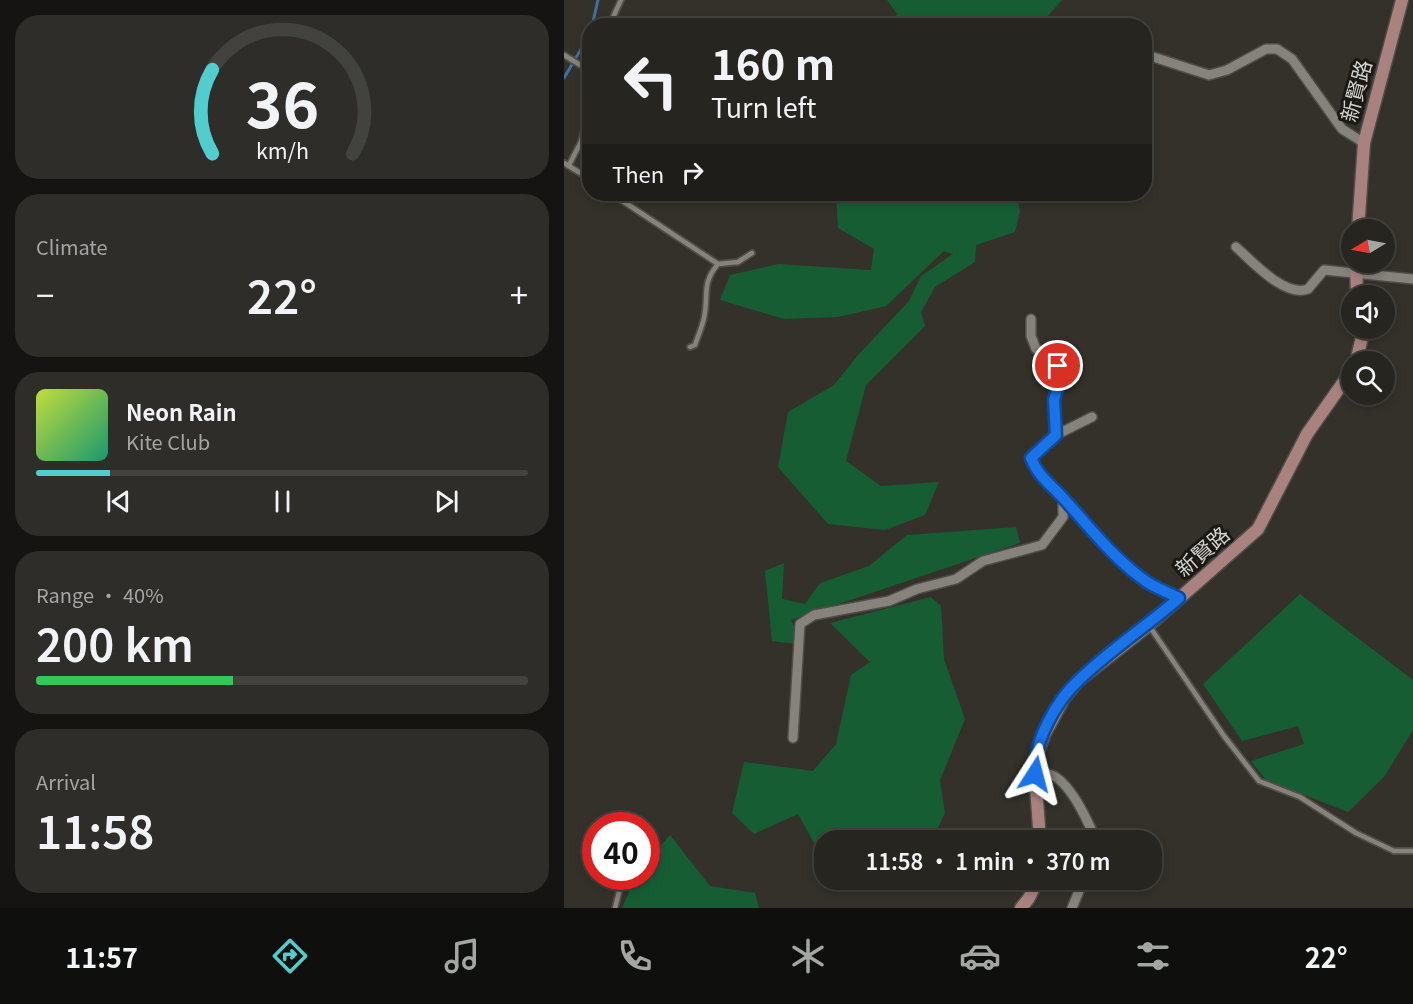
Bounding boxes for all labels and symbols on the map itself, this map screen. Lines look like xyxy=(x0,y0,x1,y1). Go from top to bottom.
street label: 新賢路 xyxy=(1332,56,1378,125)
north arrow xyxy=(1341,219,1395,273)
pin xyxy=(1032,340,1083,391)
street label: 新賢路 xyxy=(1168,519,1235,582)
position arrow xyxy=(1003,742,1067,806)
speed limit sign: 40 xyxy=(582,812,660,890)

